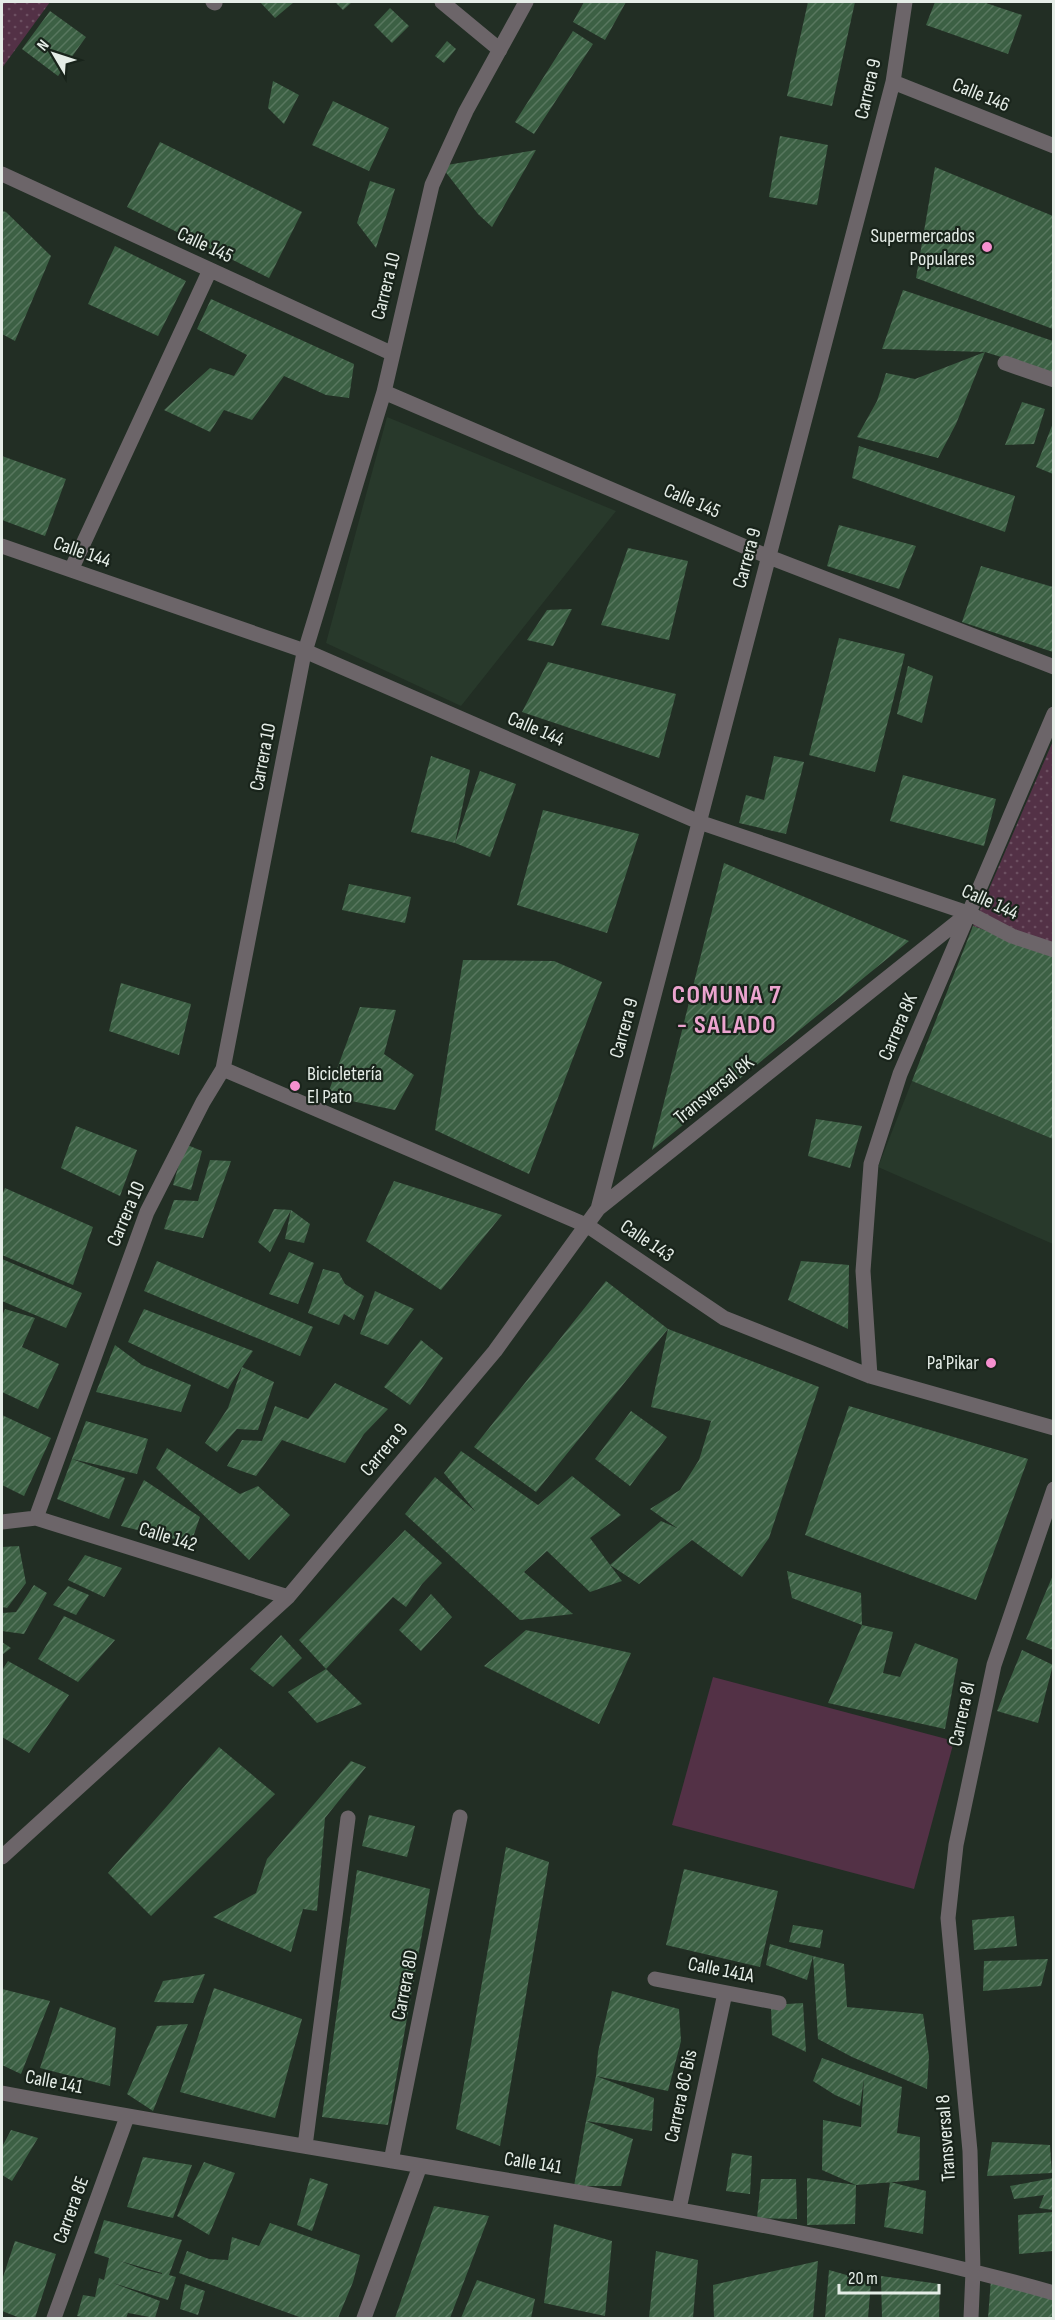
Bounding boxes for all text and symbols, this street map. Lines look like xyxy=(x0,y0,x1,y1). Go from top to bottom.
north arrow xyxy=(24,24,84,84)
text: N xyxy=(33,36,54,55)
street label: Carrera 9 xyxy=(849,56,887,122)
street label: Calle 146 xyxy=(949,73,1013,117)
street label: Calle 145 xyxy=(173,222,237,268)
place label: Supermercados Populares xyxy=(870,224,975,271)
marker: Supermercados Populares xyxy=(980,240,994,254)
street label: Carrera 10 xyxy=(366,250,406,322)
street label: Calle 145 xyxy=(660,478,724,524)
street label: Carrera 9 xyxy=(727,525,767,591)
street label: Calle 144 xyxy=(50,531,114,573)
street label: Calle 144 xyxy=(504,706,568,752)
street label: Carrera 10 xyxy=(245,721,281,793)
street label: Calle 144 xyxy=(958,879,1022,925)
district label: COMUNA 7 - SALADO xyxy=(672,980,782,1041)
street label: Carrera 8K xyxy=(873,990,923,1064)
street label: Carrera 9 xyxy=(604,995,644,1061)
street label: Transversal 8K xyxy=(669,1050,759,1130)
place label: Bicicletería El Pato xyxy=(307,1062,382,1109)
marker: Bicicletería El Pato xyxy=(288,1079,302,1093)
street label: Carrera 10 xyxy=(102,1178,150,1250)
street label: Calle 143 xyxy=(616,1214,678,1268)
place label: Pa'Pikar xyxy=(927,1351,979,1375)
marker: Pa'Pikar xyxy=(984,1356,998,1370)
street label: Carrera 9 xyxy=(355,1419,413,1481)
street label: Calle 142 xyxy=(136,1517,200,1557)
street label: Carrera 8I xyxy=(943,1680,981,1748)
street label: Carrera 8D xyxy=(386,1948,424,2022)
street label: Calle 141A xyxy=(686,1952,757,1988)
street label: Carrera 8C Bis xyxy=(659,2048,703,2144)
street label: Calle 141 xyxy=(23,2065,85,2099)
street label: Transversal 8 xyxy=(931,2094,961,2182)
street label: Calle 141 xyxy=(502,2147,564,2179)
street label: Carrera 8E xyxy=(48,2173,94,2247)
scale bar xyxy=(839,2257,940,2295)
text: 20 m xyxy=(848,2268,878,2289)

